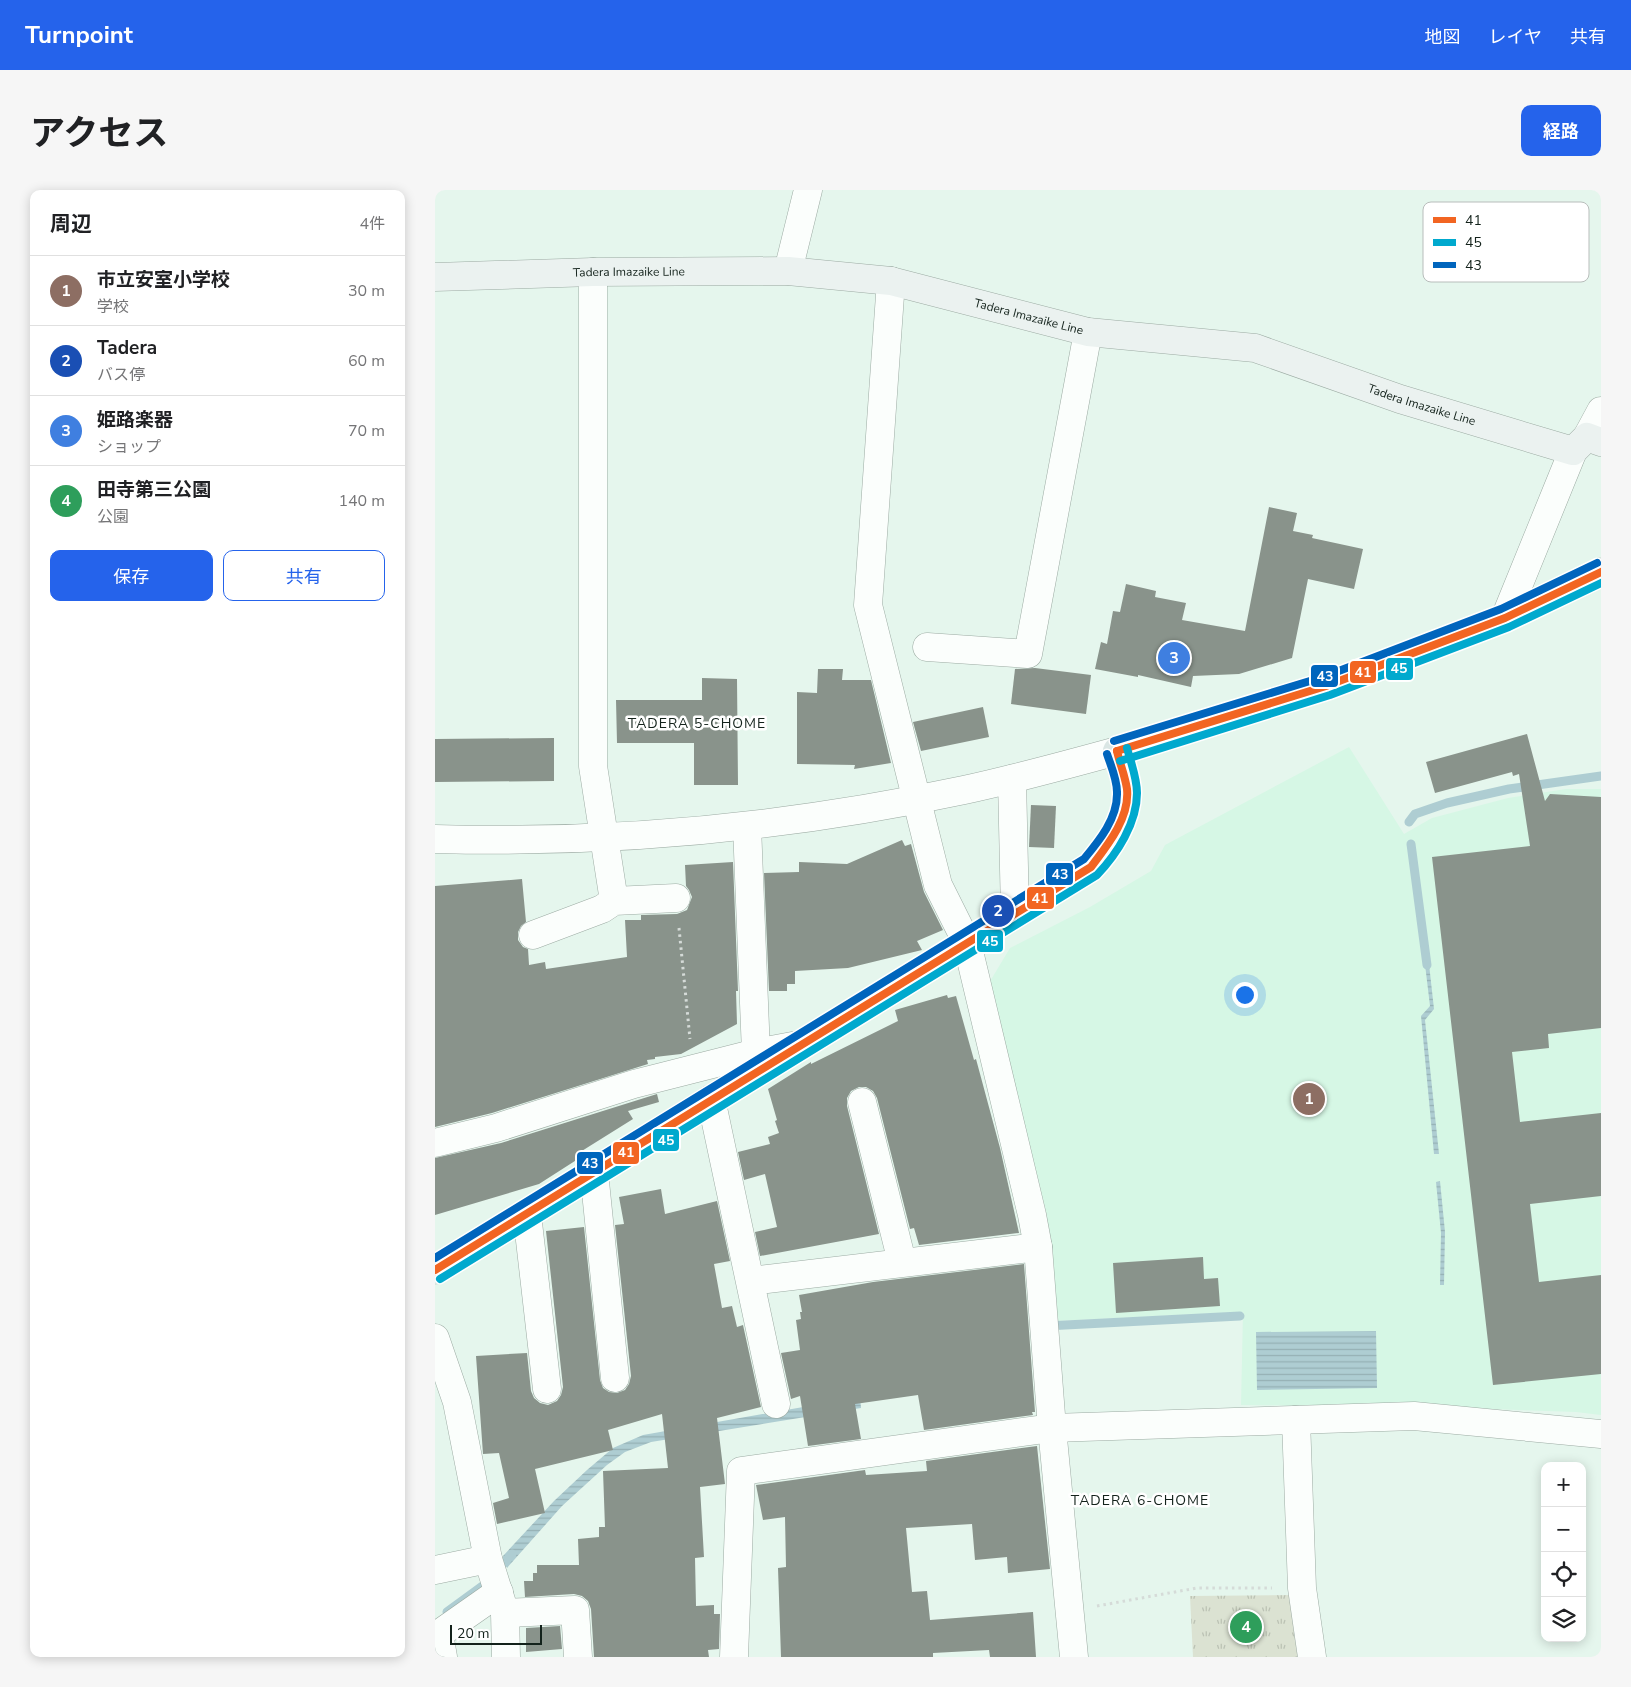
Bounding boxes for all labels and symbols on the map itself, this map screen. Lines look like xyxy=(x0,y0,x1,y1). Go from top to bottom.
legend xyxy=(1423,202,1589,282)
text: 41 xyxy=(1465,211,1482,230)
text: 45 xyxy=(1465,233,1482,252)
text: 43 xyxy=(1465,256,1482,275)
street label: Tadera Imazaike Line xyxy=(573,264,685,281)
street label: Tadera Imazaike Line xyxy=(973,295,1085,338)
street label: Tadera Imazaike Line xyxy=(1366,380,1477,429)
pin: 3 xyxy=(1158,639,1190,677)
line badge: 45 xyxy=(1385,657,1414,681)
text: 45 xyxy=(1391,659,1407,678)
line badge: 41 xyxy=(1349,660,1377,684)
text: 41 xyxy=(1355,663,1371,682)
line badge: 43 xyxy=(1310,664,1339,688)
text: 43 xyxy=(1317,667,1333,686)
district label: TADERA 5-CHOME xyxy=(628,714,766,733)
line badge: 43 xyxy=(1045,862,1074,886)
text: 43 xyxy=(1052,865,1068,884)
line badge: 41 xyxy=(1026,886,1055,910)
text: 41 xyxy=(1032,889,1048,908)
pin: 2 xyxy=(982,892,1014,930)
line badge: 45 xyxy=(976,929,1004,953)
text: 45 xyxy=(982,932,998,951)
your location xyxy=(1232,982,1258,1008)
pin: 1 xyxy=(1293,1080,1325,1118)
line badge: 45 xyxy=(652,1128,680,1152)
text: 45 xyxy=(658,1131,674,1150)
line badge: 41 xyxy=(612,1141,640,1165)
text: 41 xyxy=(618,1143,634,1162)
line badge: 43 xyxy=(576,1151,604,1175)
text: 43 xyxy=(582,1154,598,1173)
district label: TADERA 6-CHOME xyxy=(1071,1491,1209,1510)
pin: 4 xyxy=(1230,1608,1262,1646)
scale bar xyxy=(450,1622,543,1645)

